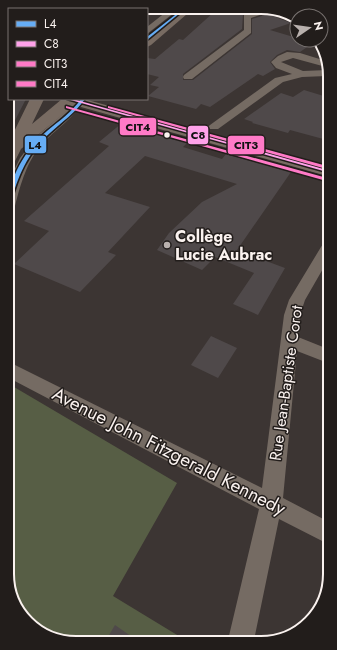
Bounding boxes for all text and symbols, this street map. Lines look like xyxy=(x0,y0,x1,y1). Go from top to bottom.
legend xyxy=(8,8,148,100)
north arrow xyxy=(289,8,329,48)
text: L4 xyxy=(44,15,56,33)
text: N xyxy=(310,20,328,32)
text: C8 xyxy=(44,35,59,53)
text: CIT3 xyxy=(44,55,68,73)
text: CIT4 xyxy=(44,75,68,93)
line badge: CIT4 xyxy=(119,117,157,136)
text: CIT4 xyxy=(125,119,151,135)
line badge: C8 xyxy=(187,125,209,145)
text: C8 xyxy=(191,127,205,143)
unlabelled marker xyxy=(162,130,172,140)
line badge: L4 xyxy=(24,135,47,154)
line badge: CIT3 xyxy=(227,135,265,155)
text: L4 xyxy=(28,137,42,153)
text: CIT3 xyxy=(234,137,258,153)
place label: Collège Lucie Aubrac xyxy=(175,225,272,266)
marker: Collège Lucie Aubrac xyxy=(162,240,172,250)
street label: Rue Jean-Baptiste Corot xyxy=(264,304,308,462)
street label: Avenue John Fitzgerald Kennedy xyxy=(47,380,291,522)

